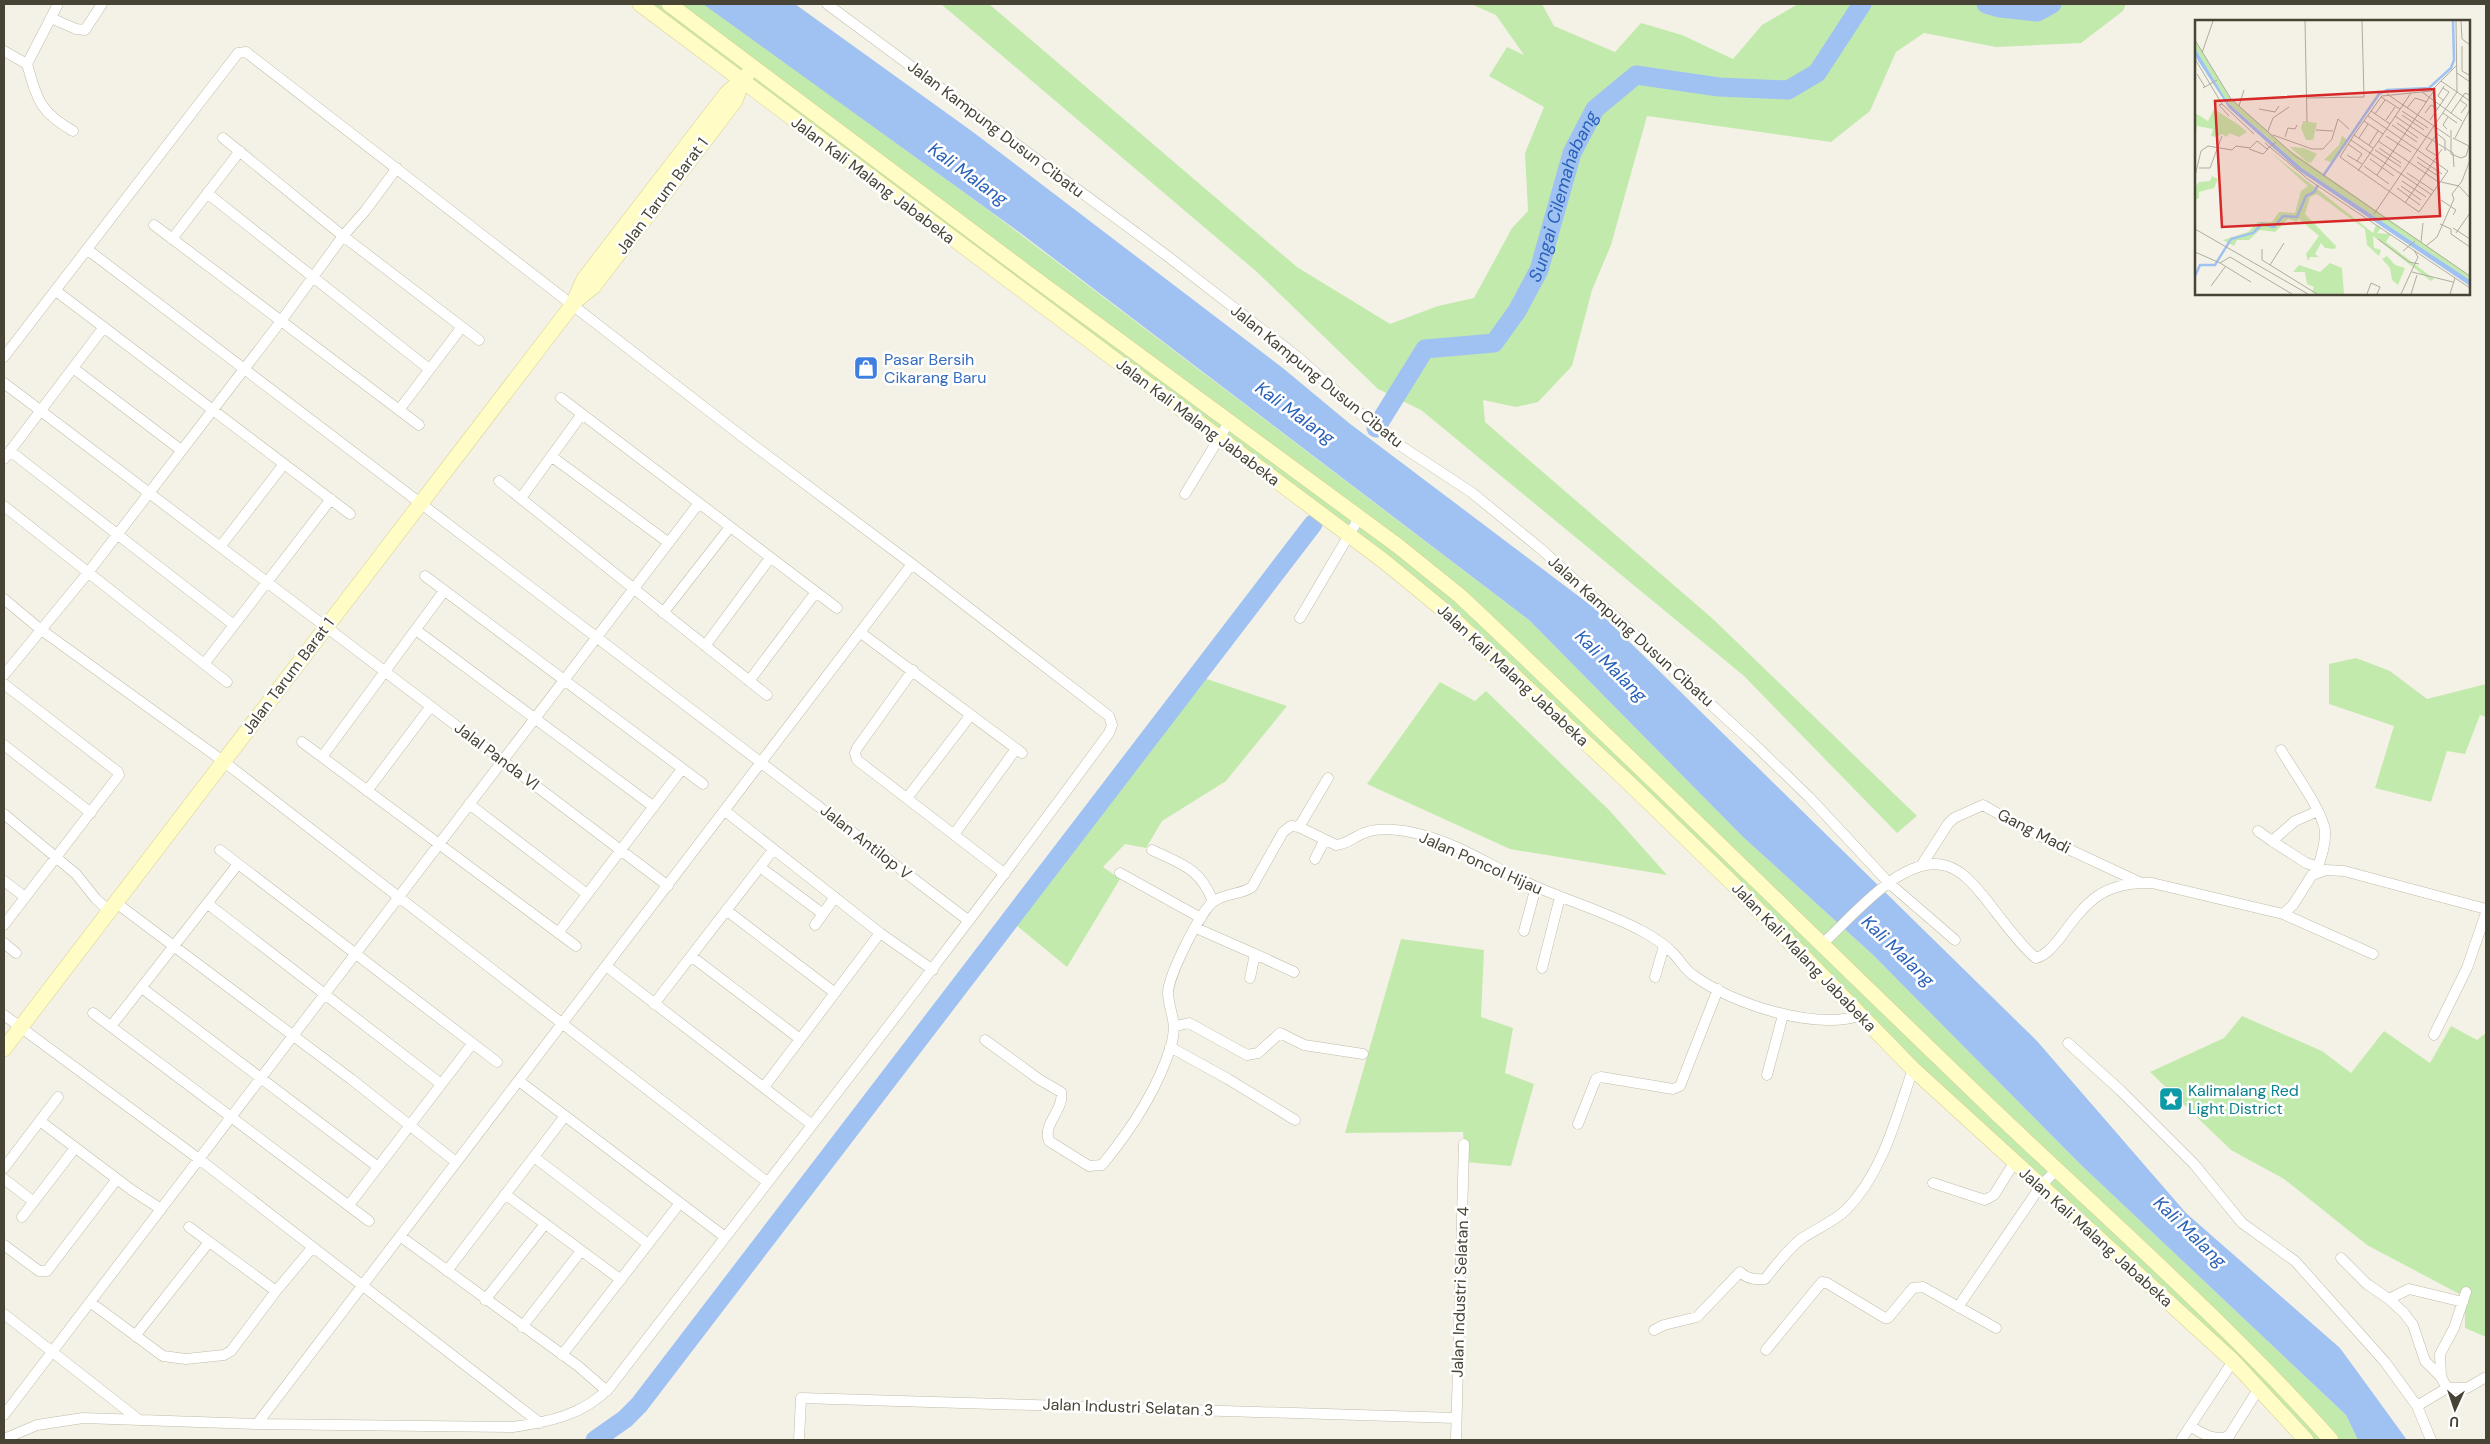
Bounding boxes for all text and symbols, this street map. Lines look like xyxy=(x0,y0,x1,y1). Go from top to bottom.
inset map xyxy=(2195,20,2470,295)
street label: Jalan Kampung Dusun Cibatu xyxy=(903,56,1089,202)
water label: Sungai Cilemahabang xyxy=(1523,106,1604,286)
street label: Jalan Kali Malang Jababeka xyxy=(787,111,959,249)
street label: Jalan Tarum Barat 1 xyxy=(611,133,713,259)
water label: Kali Malang xyxy=(923,137,1013,212)
street label: Jalan Kampung Dusun Cibatu xyxy=(1226,300,1408,452)
place label: Pasar Bersih Cikarang Baru xyxy=(884,349,986,388)
street label: Jalan Kali Malang Jababeka xyxy=(1112,353,1284,491)
shop icon: Pasar Bersih Cikarang Baru xyxy=(853,355,879,381)
water label: Kali Malang xyxy=(1250,376,1340,451)
street label: Jalan Kampung Dusun Cibatu xyxy=(1544,551,1718,711)
street label: Jalan Kali Malang Jababeka xyxy=(1433,599,1593,751)
street label: Jalan Tarum Barat 1 xyxy=(237,613,339,739)
water label: Kali Malang xyxy=(1570,625,1653,708)
street label: Jalal Panda VI xyxy=(450,717,544,795)
street label: Jalan Antilop V xyxy=(816,800,916,884)
street label: Gang Madi xyxy=(1994,804,2074,858)
street label: Jalan Poncol Hijau xyxy=(1416,826,1546,900)
street label: Jalan Kali Malang Jababeka xyxy=(1727,878,1881,1036)
water label: Kali Malang xyxy=(1856,910,1941,993)
place label: Kalimalang Red Light District xyxy=(2188,1080,2299,1119)
place icon: Kalimalang Red Light District xyxy=(2158,1086,2184,1112)
street label: Jalan Kali Malang Jababeka xyxy=(2015,1162,2177,1312)
water label: Kali Malang xyxy=(2148,1191,2233,1274)
street label: Jalan Industri Selatan 4 xyxy=(1447,1206,1473,1378)
north arrow xyxy=(2430,1384,2480,1434)
street label: Jalan Industri Selatan 3 xyxy=(1042,1394,1214,1420)
text: U xyxy=(2449,1413,2460,1431)

